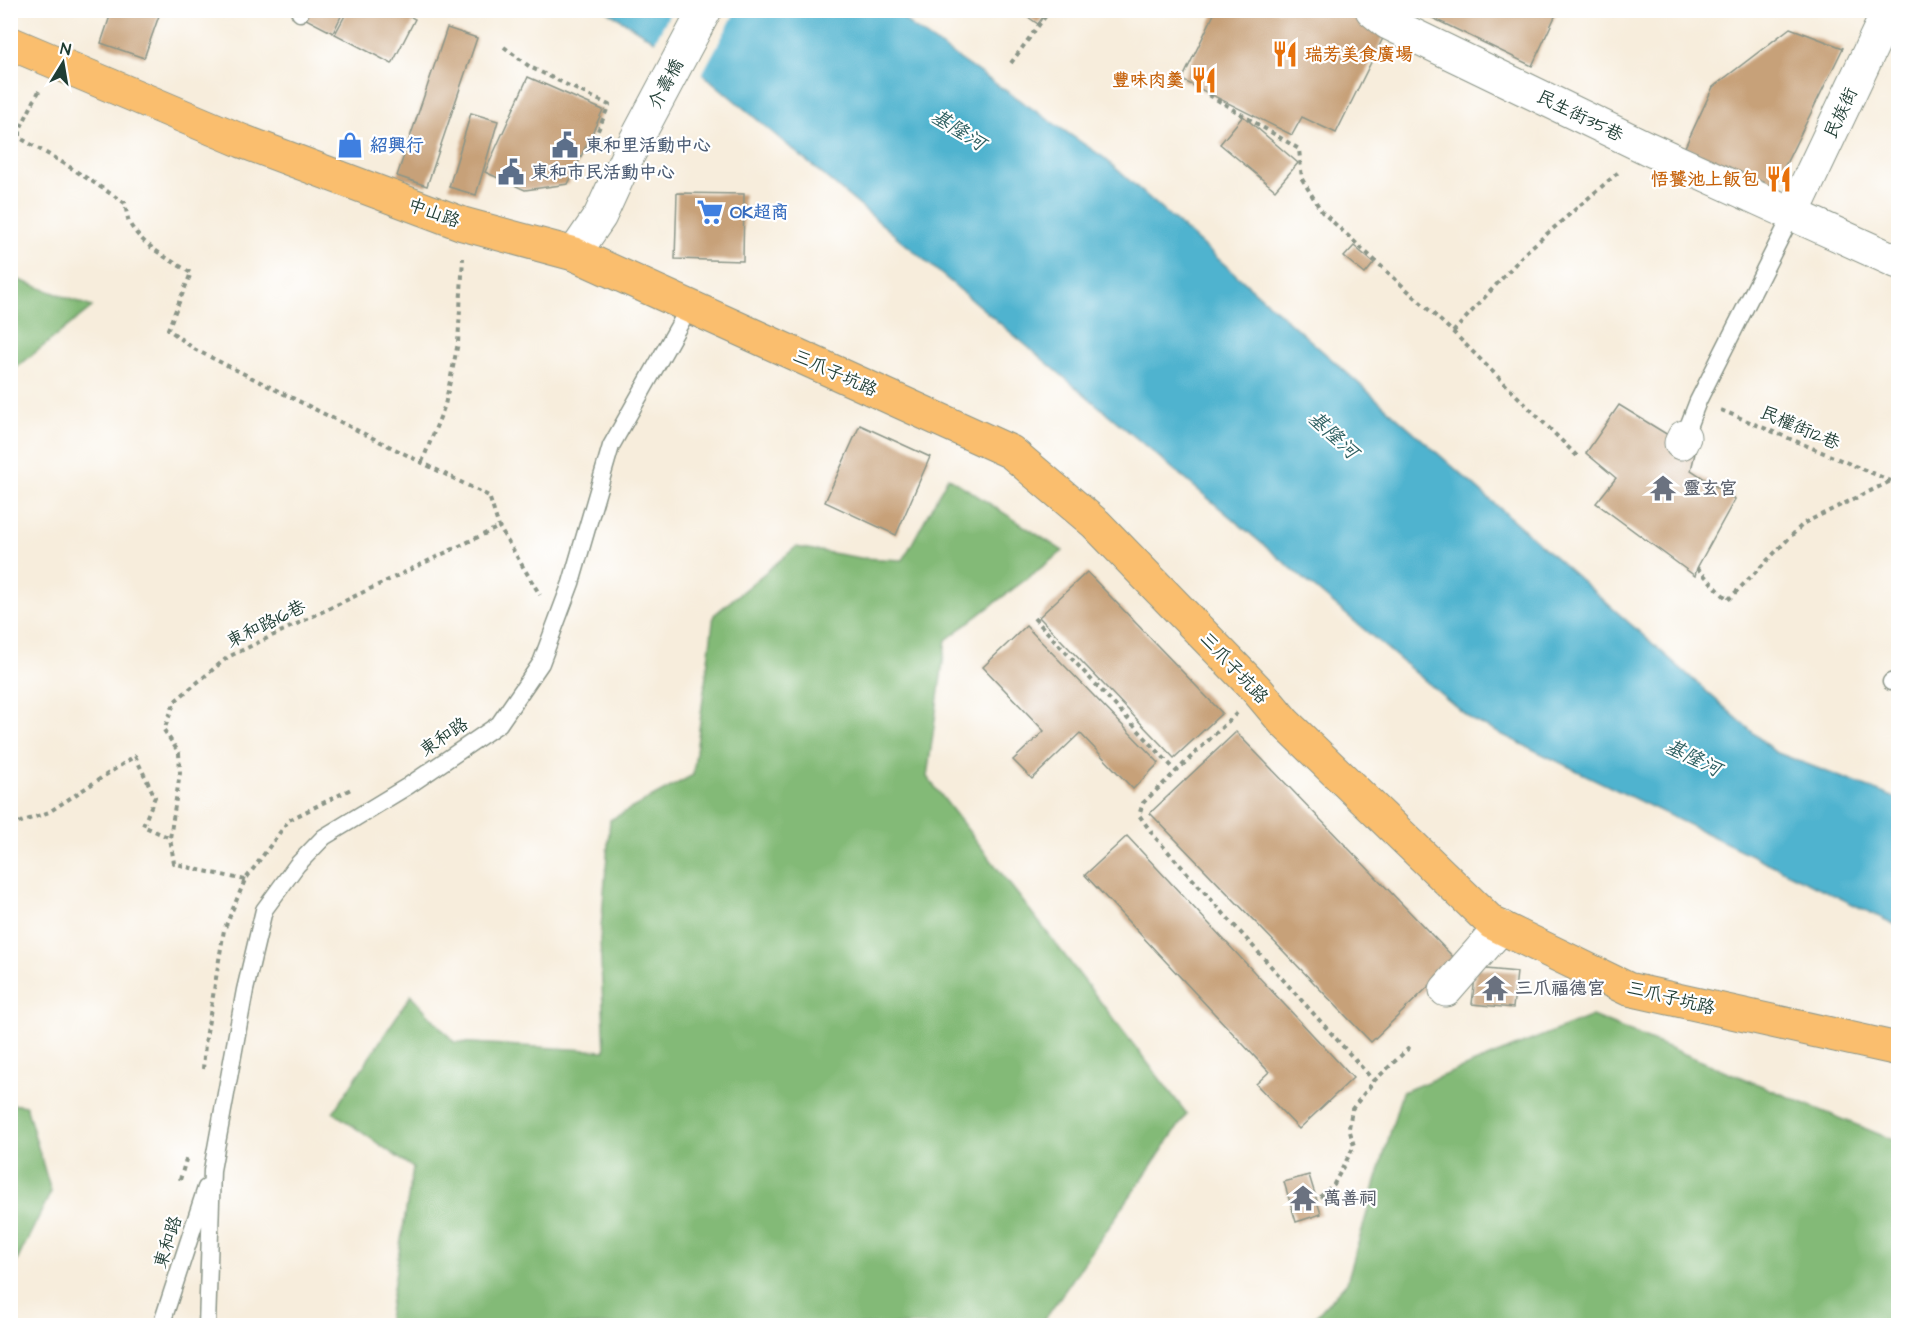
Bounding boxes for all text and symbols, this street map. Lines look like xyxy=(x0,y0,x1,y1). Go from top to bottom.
north arrow xyxy=(33,33,93,93)
text: N xyxy=(59,38,73,61)
restaurant icon: 瑞芳美食廣場 xyxy=(1270,39,1300,69)
place label: 瑞芳美食廣場 xyxy=(1305,42,1413,67)
street label: 介壽橋 xyxy=(642,54,690,114)
restaurant icon: 豐味肉羹 xyxy=(1189,65,1219,95)
place label: 豐味肉羹 xyxy=(1112,68,1184,93)
street label: 民族街 xyxy=(1818,83,1864,143)
street label: 民生街35巷 xyxy=(1532,84,1628,148)
water label: 基隆河 xyxy=(925,102,993,159)
shop icon: 紹興行 xyxy=(335,130,365,160)
public building icon: 東和里活動中心 xyxy=(550,130,580,160)
place label: 紹興行 xyxy=(370,133,424,158)
place label: 東和里活動中心 xyxy=(585,133,711,158)
public building icon: 東和市民活動中心 xyxy=(496,157,526,187)
place label: 東和市民活動中心 xyxy=(531,160,675,185)
restaurant icon: 悟饕池上飯包 xyxy=(1764,164,1794,194)
place label: 悟饕池上飯包 xyxy=(1651,167,1759,192)
street label: 中山路 xyxy=(404,192,464,234)
supermarket icon: OK超商 xyxy=(695,197,725,227)
place label: OK超商 xyxy=(730,200,789,225)
street label: 三爪子坑路 xyxy=(789,343,881,403)
street label: 民權街12巷 xyxy=(1756,400,1844,456)
water label: 基隆河 xyxy=(1302,404,1367,468)
temple icon: 靈玄宮 xyxy=(1648,473,1678,503)
place label: 靈玄宮 xyxy=(1683,476,1737,501)
street label: 東和路16巷 xyxy=(222,594,310,654)
street label: 三爪子坑路 xyxy=(1194,627,1274,709)
street label: 東和路 xyxy=(415,712,473,762)
water label: 基隆河 xyxy=(1660,732,1729,785)
temple icon: 三爪福德宮 xyxy=(1480,973,1510,1003)
street label: 三爪子坑路 xyxy=(1624,975,1718,1021)
place label: 三爪福德宮 xyxy=(1515,976,1605,1001)
temple icon: 萬善祠 xyxy=(1288,1183,1318,1213)
place label: 萬善祠 xyxy=(1323,1186,1377,1211)
street label: 東和路 xyxy=(148,1212,188,1272)

